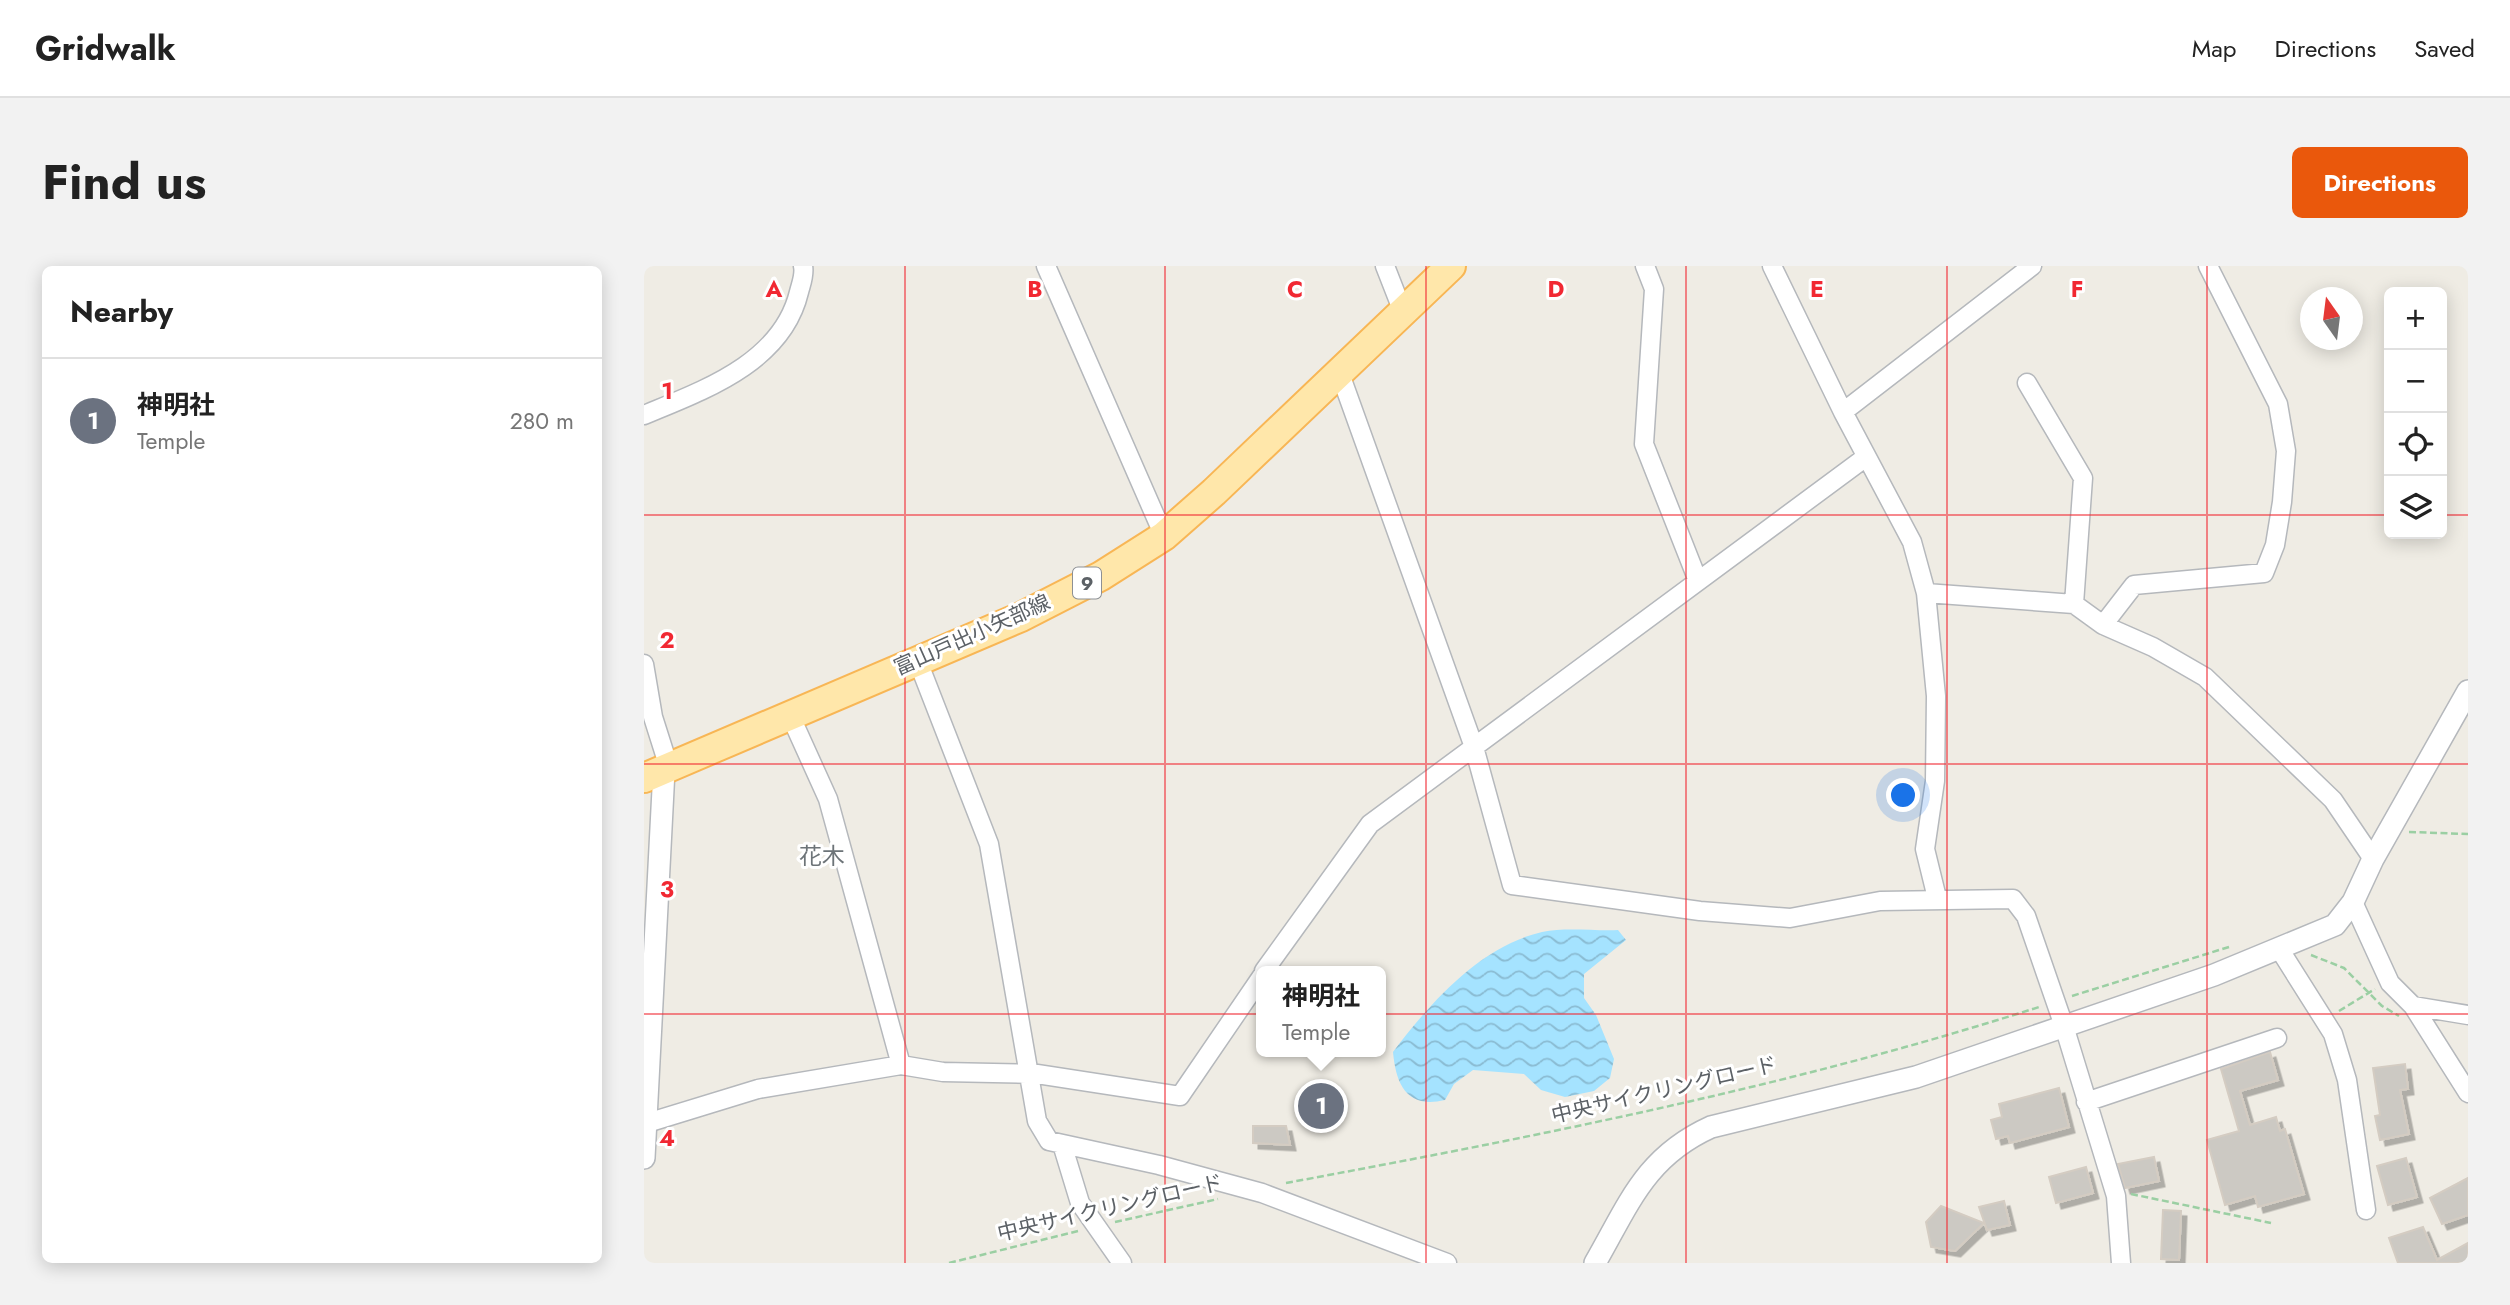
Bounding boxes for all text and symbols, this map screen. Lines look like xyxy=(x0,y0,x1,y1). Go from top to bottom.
text: Gridwalk xyxy=(35,25,176,72)
text: Map xyxy=(2192,31,2237,66)
text: Directions xyxy=(2275,31,2376,66)
text: Saved xyxy=(2414,31,2475,66)
text: Find us xyxy=(42,147,206,217)
button: Directions xyxy=(2292,147,2468,218)
text: A xyxy=(765,272,783,306)
text: B xyxy=(1027,272,1043,306)
text: C xyxy=(1287,272,1303,306)
text: D xyxy=(1548,272,1565,306)
text: E xyxy=(1810,272,1824,306)
text: F xyxy=(2071,272,2083,306)
north arrow xyxy=(2300,287,2363,350)
map controls xyxy=(2384,287,2447,539)
button: + xyxy=(2384,287,2447,350)
text: Nearby xyxy=(70,290,173,333)
button: − xyxy=(2384,350,2447,413)
text: 1 xyxy=(661,374,673,408)
text: 神明社 xyxy=(137,386,215,424)
text: 1 xyxy=(87,404,99,438)
text: 280 m xyxy=(510,404,574,438)
button: locate xyxy=(2384,413,2447,476)
text: Temple xyxy=(137,424,205,458)
button: layers xyxy=(2384,476,2447,539)
road number: 9 xyxy=(1073,568,1101,598)
street label: 富山戸出小矢部線 xyxy=(889,587,1055,683)
text: 2 xyxy=(659,623,675,657)
your location xyxy=(1886,778,1920,812)
district label: 花木 xyxy=(799,839,845,873)
text: 3 xyxy=(660,872,674,906)
popup xyxy=(1256,966,1386,1057)
text: 神明社 xyxy=(1282,977,1360,1015)
text: Temple xyxy=(1282,1015,1350,1049)
street label: 中央サイクリングロード xyxy=(1548,1049,1780,1131)
pin: 1 xyxy=(1298,1080,1344,1132)
text: 4 xyxy=(659,1121,675,1155)
street label: 中央サイクリングロード xyxy=(994,1167,1226,1249)

